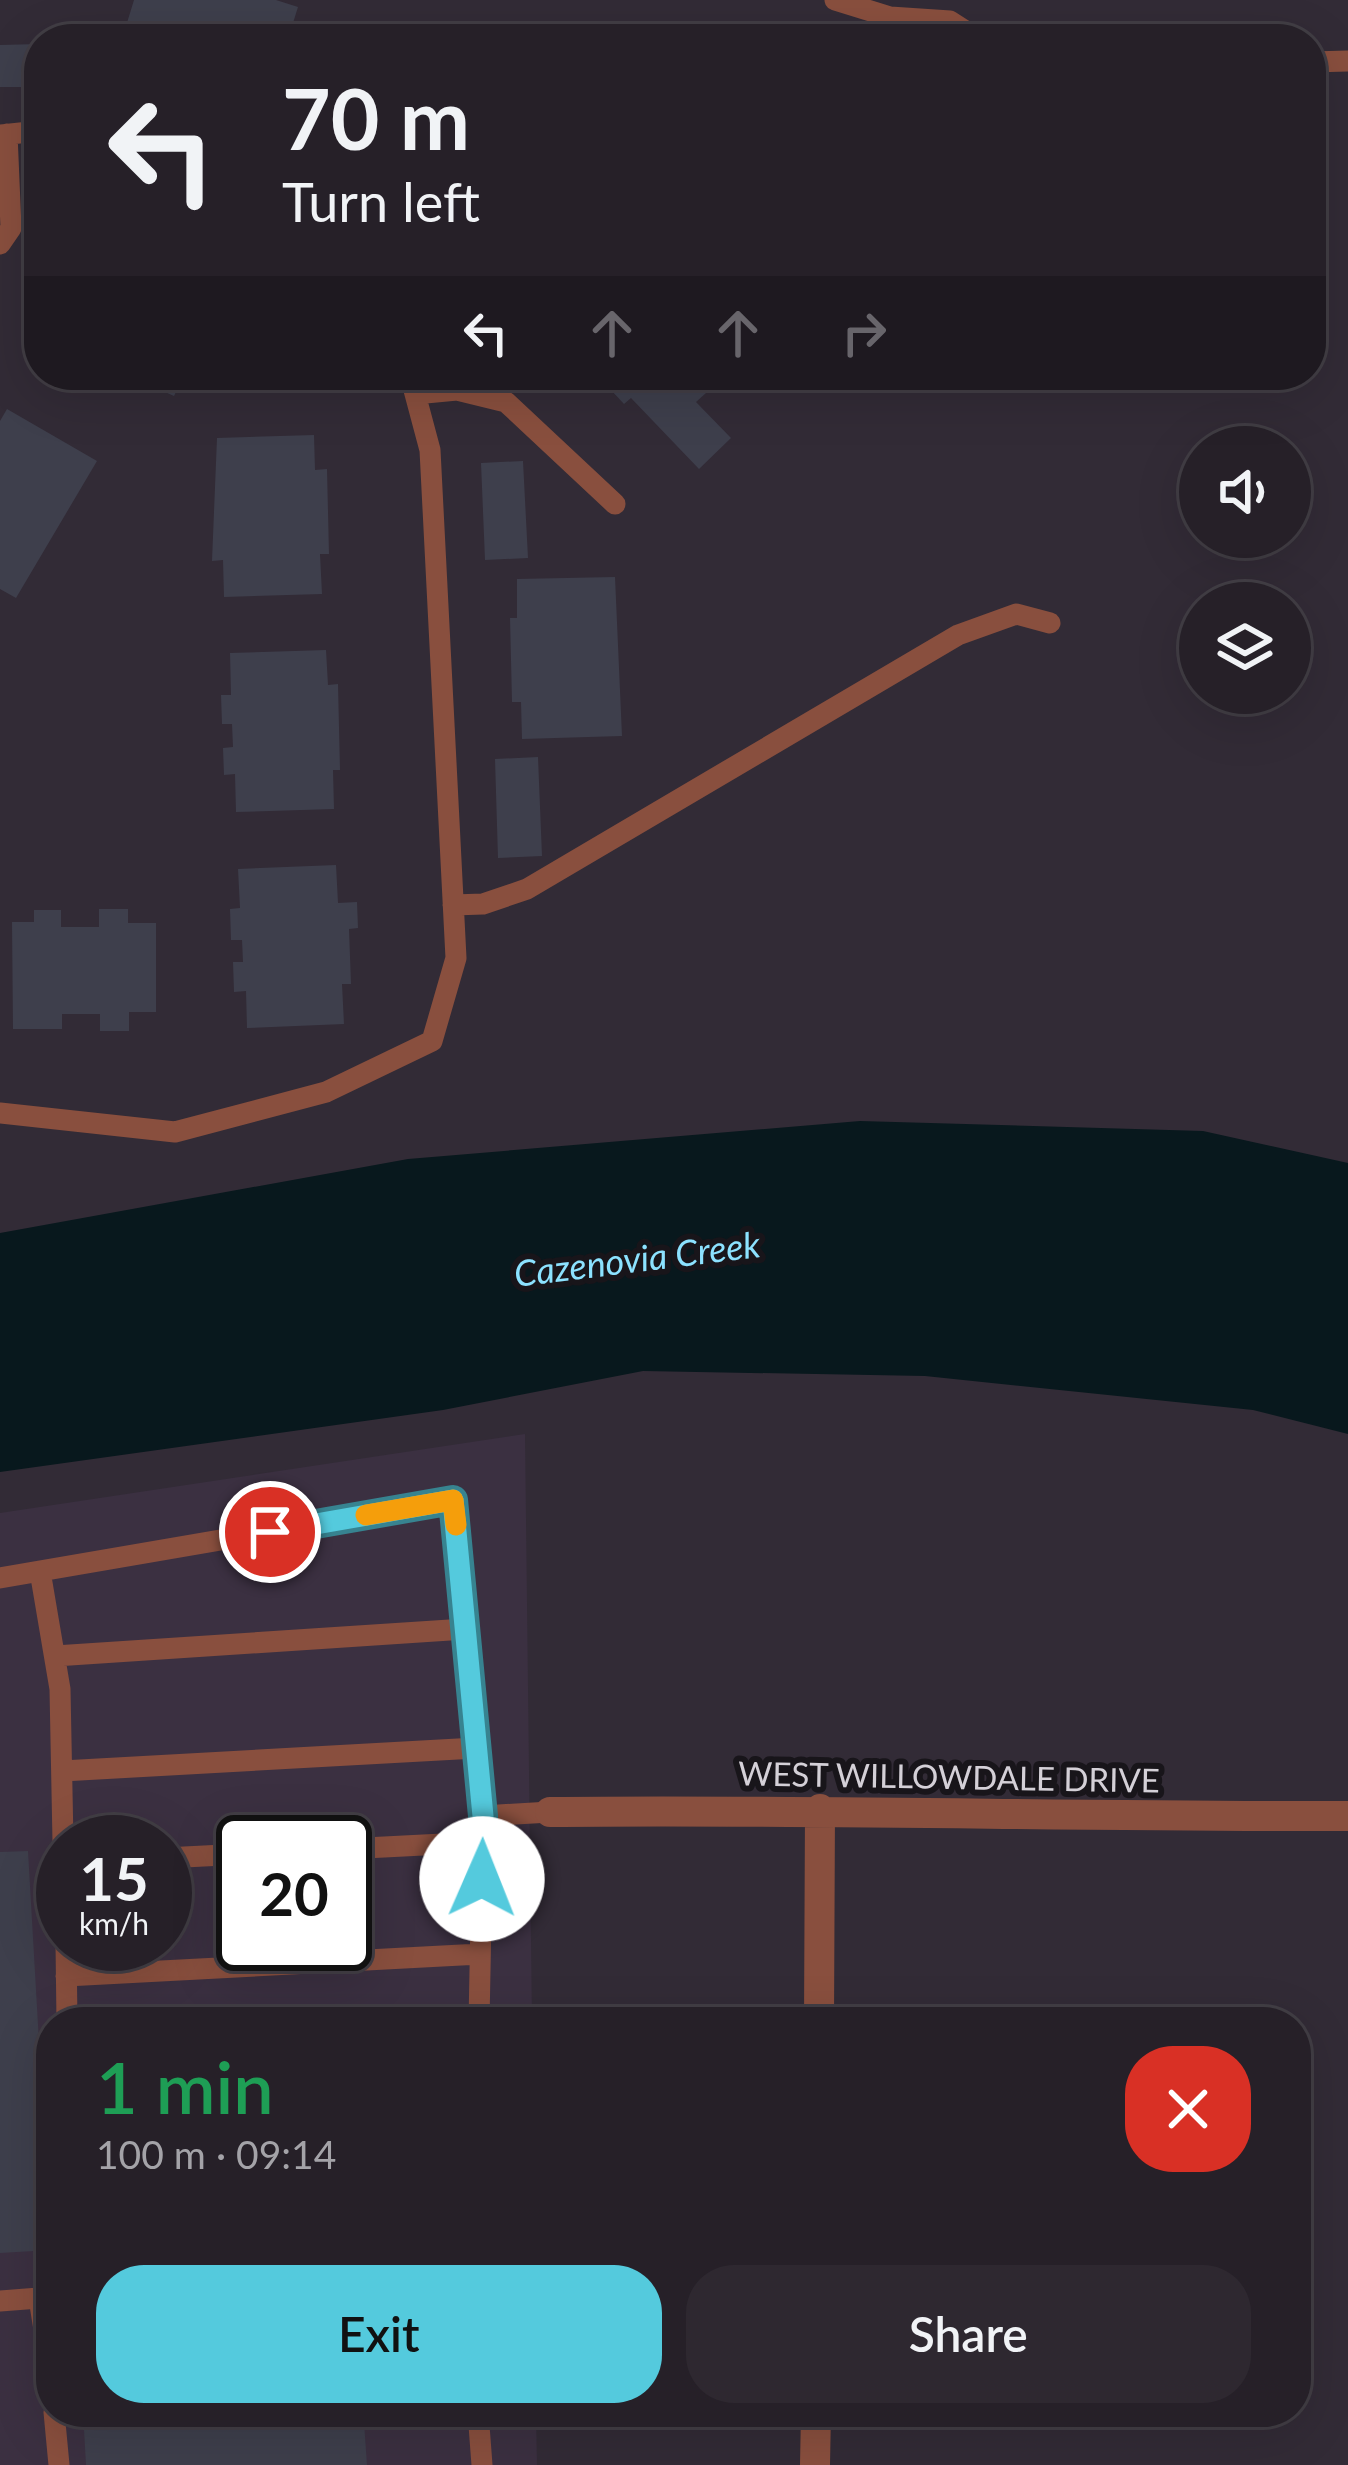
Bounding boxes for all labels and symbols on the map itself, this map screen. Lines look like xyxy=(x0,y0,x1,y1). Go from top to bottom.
water label: Cazenovia Creek xyxy=(511,1221,763,1295)
pin xyxy=(219,1481,321,1583)
street label: WEST WILLOWDALE DRIVE xyxy=(738,1752,1160,1800)
speed limit sign: 20 xyxy=(216,1815,372,1971)
position arrow xyxy=(419,1816,545,1942)

